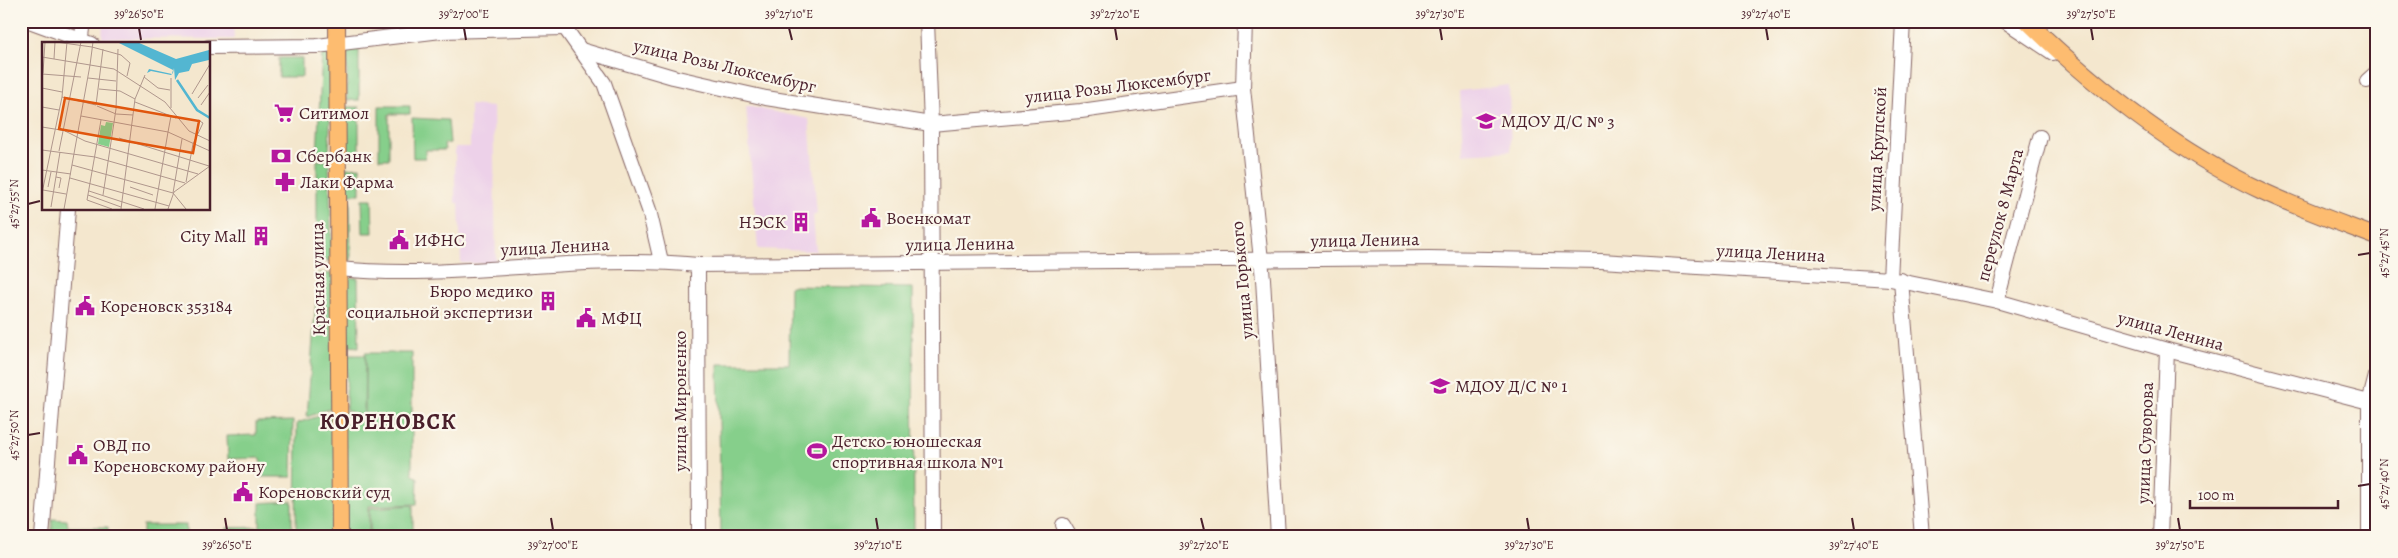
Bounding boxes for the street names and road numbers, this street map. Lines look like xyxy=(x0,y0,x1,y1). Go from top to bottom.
street label: улица Розы Люксембург xyxy=(630,33,819,99)
street label: улица Розы Люксембург xyxy=(1023,63,1213,109)
street label: улица Крупской xyxy=(1862,86,1892,213)
street label: переулок 8 Марта xyxy=(1971,145,2029,284)
street label: улица Горького xyxy=(1225,220,1259,341)
street label: Красная улица xyxy=(305,221,331,336)
street label: улица Ленина xyxy=(1309,227,1420,253)
street label: улица Ленина xyxy=(904,231,1015,257)
street label: улица Ленина xyxy=(499,232,611,262)
street label: улица Ленина xyxy=(1715,238,1827,268)
street label: улица Ленина xyxy=(2114,305,2227,357)
street label: улица Мироненко xyxy=(668,331,692,472)
street label: улица Суворова xyxy=(2131,381,2159,505)

